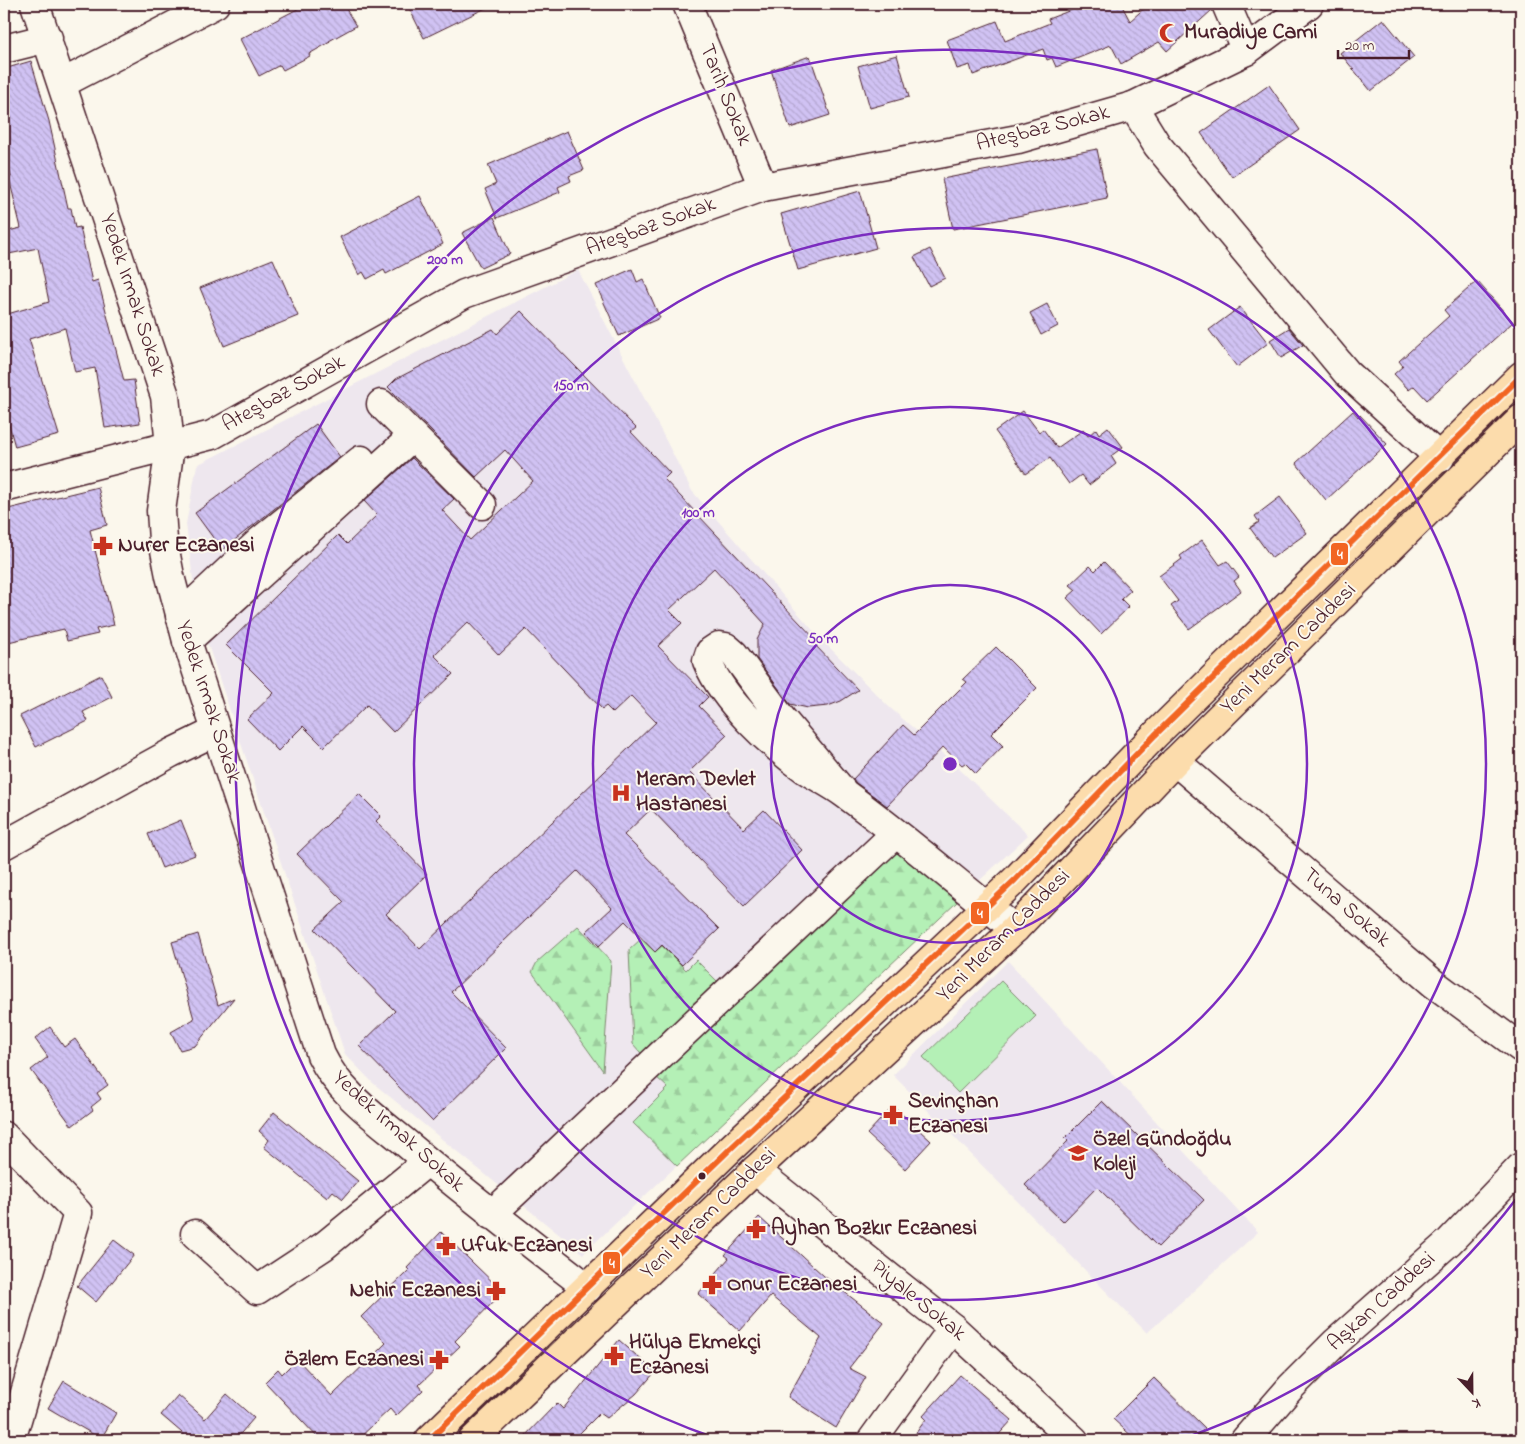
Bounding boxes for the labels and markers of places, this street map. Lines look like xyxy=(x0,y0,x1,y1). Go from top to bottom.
place label: Muradiye Cami xyxy=(1184,17,1318,50)
mosque icon: Muradiye Cami xyxy=(1158,22,1180,44)
place label: Nurer Eczanesi xyxy=(118,530,254,562)
pharmacy icon: Nurer Eczanesi xyxy=(92,535,114,557)
centre of rings xyxy=(941,755,959,773)
place label: Meram Devlet Hastanesi xyxy=(636,764,757,821)
hospital icon: Meram Devlet Hastanesi xyxy=(610,782,632,804)
place label: Sevinçhan Eczanesi xyxy=(908,1086,998,1143)
pharmacy icon: Sevinçhan Eczanesi xyxy=(882,1104,904,1126)
place label: Özel Gündoğdu Koleji xyxy=(1093,1124,1232,1181)
school or university icon: Özel Gündoğdu Koleji xyxy=(1067,1142,1089,1164)
unlabelled marker xyxy=(697,1171,707,1181)
place label: Ayhan Bozkır Eczanesi xyxy=(771,1213,977,1246)
pharmacy icon: Ayhan Bozkır Eczanesi xyxy=(745,1218,767,1240)
place label: Ufuk Eczanesi xyxy=(461,1230,593,1262)
pharmacy icon: Ufuk Eczanesi xyxy=(435,1235,457,1257)
place label: Onur Eczanesi xyxy=(727,1269,857,1301)
pharmacy icon: Onur Eczanesi xyxy=(701,1274,723,1296)
place label: Nehir Eczanesi xyxy=(350,1275,481,1307)
pharmacy icon: Nehir Eczanesi xyxy=(485,1280,507,1302)
place label: Hülya Ekmekçi Eczanesi xyxy=(629,1327,761,1384)
place label: Özlem Eczanesi xyxy=(284,1344,424,1376)
pharmacy icon: Hülya Ekmekçi Eczanesi xyxy=(603,1345,625,1367)
pharmacy icon: Özlem Eczanesi xyxy=(428,1349,450,1371)

